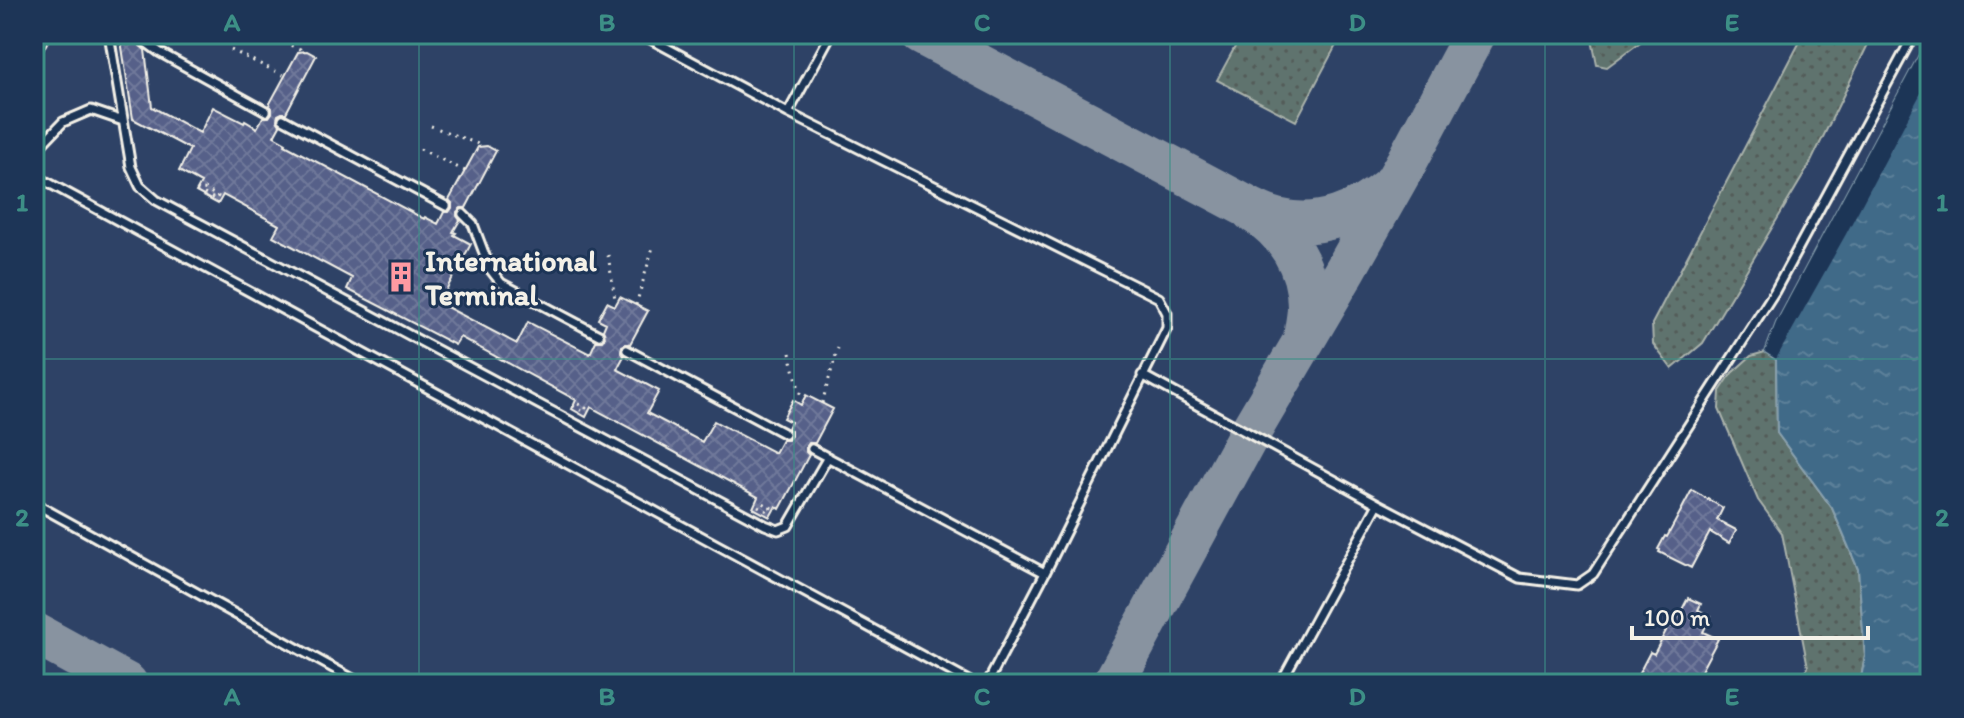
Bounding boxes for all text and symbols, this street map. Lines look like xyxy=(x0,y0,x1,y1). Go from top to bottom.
text: A xyxy=(223,6,241,38)
text: B xyxy=(599,6,616,38)
text: C xyxy=(974,6,991,38)
text: D xyxy=(1348,6,1366,38)
text: E xyxy=(1725,6,1739,38)
text: 1 xyxy=(16,186,28,218)
text: 1 xyxy=(1936,186,1948,218)
place label: International Terminal xyxy=(424,242,597,313)
building icon: International Terminal xyxy=(384,260,418,294)
text: 2 xyxy=(15,501,29,533)
text: 2 xyxy=(1935,501,1949,533)
scale bar xyxy=(1632,590,1868,640)
text: 100 m xyxy=(1644,603,1710,632)
text: A xyxy=(223,680,241,712)
text: B xyxy=(599,680,616,712)
text: C xyxy=(974,680,991,712)
text: D xyxy=(1348,680,1366,712)
text: E xyxy=(1725,680,1739,712)

